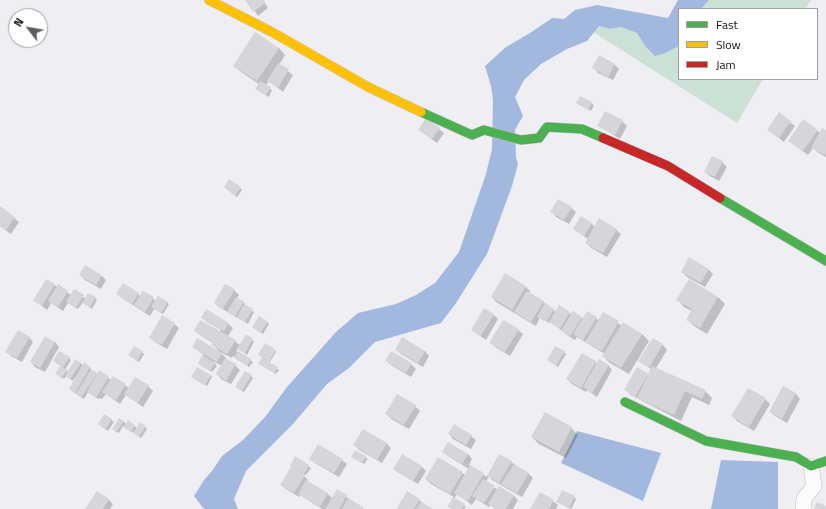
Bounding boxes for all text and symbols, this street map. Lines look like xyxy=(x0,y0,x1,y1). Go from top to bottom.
north arrow xyxy=(8,8,48,48)
legend xyxy=(678,8,818,80)
text: N xyxy=(10,15,27,30)
text: Fast xyxy=(716,15,738,34)
text: Slow xyxy=(716,35,741,54)
text: Jam xyxy=(716,55,736,74)

